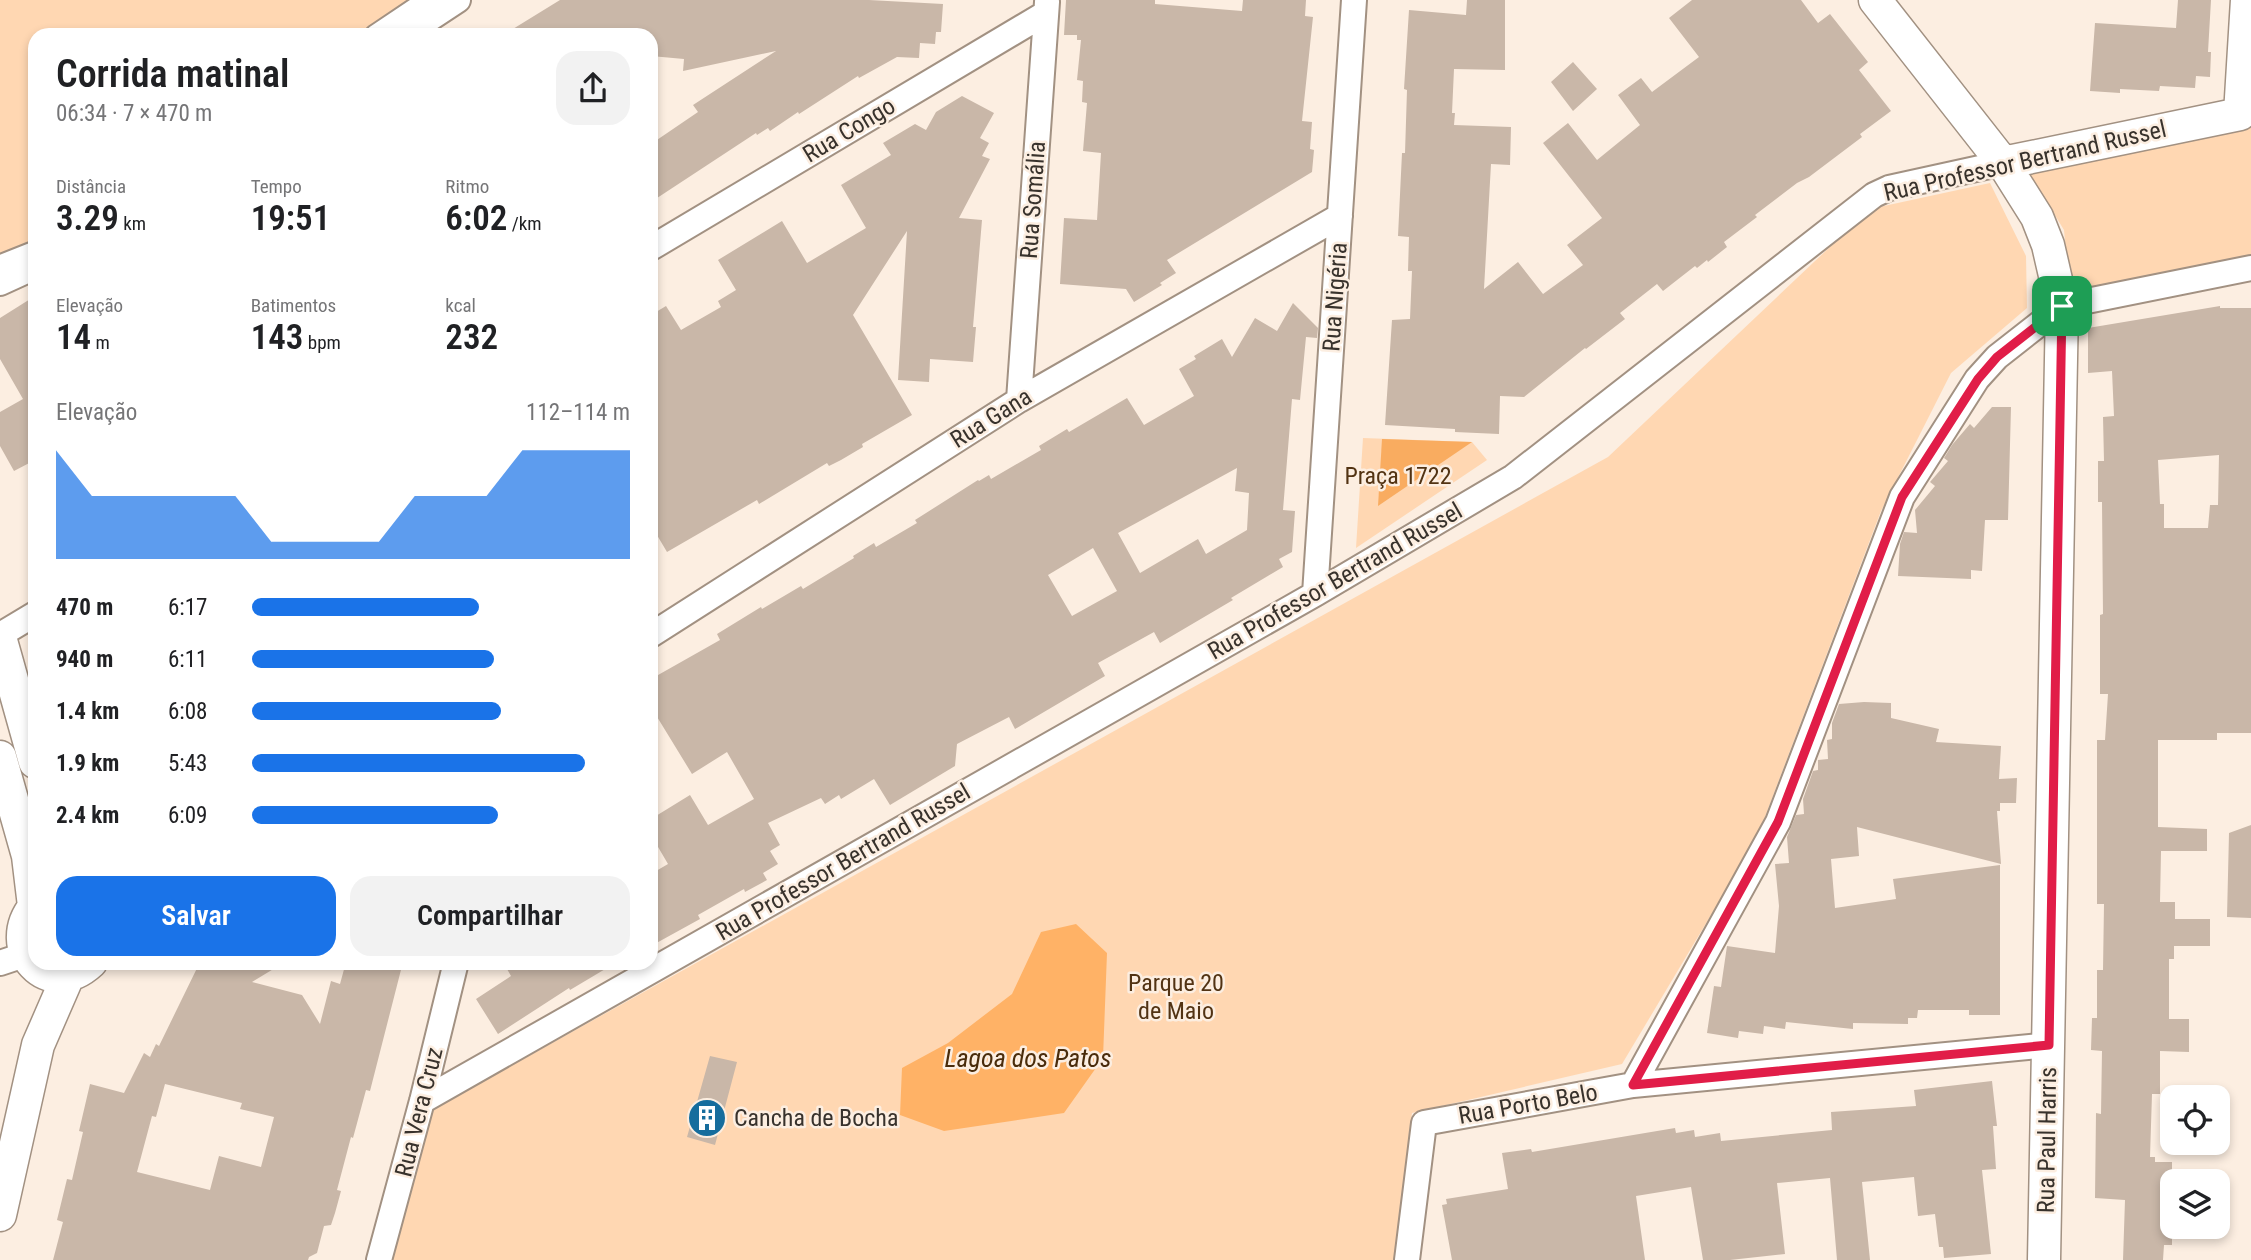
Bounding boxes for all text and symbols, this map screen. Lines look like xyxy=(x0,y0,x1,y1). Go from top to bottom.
button: share xyxy=(556,51,630,125)
text: Corrida matinal xyxy=(56,52,289,96)
street label: Rua Congo xyxy=(798,92,900,168)
text: 06:34 · 7 × 470 m xyxy=(56,100,212,127)
street label: Rua Professor Bertrand Russel xyxy=(1881,115,2169,207)
street label: Rua Somália xyxy=(1015,140,1051,260)
text: Distância xyxy=(56,175,126,198)
text: Tempo xyxy=(251,175,302,198)
text: Ritmo xyxy=(445,175,489,198)
text: 3.29 xyxy=(56,198,119,239)
text: 19:51 xyxy=(251,198,330,239)
text: 6:02 xyxy=(445,198,507,239)
text: km xyxy=(119,212,146,235)
text: /km xyxy=(507,212,542,235)
street label: Rua Nigéria xyxy=(1317,242,1353,352)
pin xyxy=(2032,276,2092,336)
icon: arrive xyxy=(2043,287,2081,325)
text: Elevação xyxy=(56,294,123,317)
text: Batimentos xyxy=(251,294,336,317)
text: kcal xyxy=(445,294,476,317)
text: 14 xyxy=(56,317,91,358)
text: 143 xyxy=(251,317,303,358)
text: 232 xyxy=(445,317,498,358)
text: m xyxy=(91,331,110,354)
text: bpm xyxy=(303,331,341,354)
street label: Rua Gana xyxy=(945,382,1037,454)
text: Elevação xyxy=(56,399,137,426)
text: 112–114 m xyxy=(526,399,630,426)
park label: Praça 1722 xyxy=(1344,462,1452,490)
street label: Rua Professor Bertrand Russel xyxy=(1203,497,1467,665)
text: 470 m xyxy=(56,594,113,621)
text: 6:17 xyxy=(168,594,207,621)
text: 940 m xyxy=(56,646,113,673)
text: 6:11 xyxy=(168,646,207,673)
text: 1.4 km xyxy=(56,698,119,725)
text: 6:08 xyxy=(168,698,207,725)
text: 1.9 km xyxy=(56,750,119,777)
text: 5:43 xyxy=(168,750,207,777)
street label: Rua Professor Bertrand Russel xyxy=(711,778,975,946)
text: 2.4 km xyxy=(56,802,119,829)
text: 6:09 xyxy=(168,802,207,829)
button: Salvar xyxy=(56,876,336,956)
button: Compartilhar xyxy=(350,876,630,956)
park label: Parque 20 de Maio xyxy=(1128,969,1224,1025)
water label: Lagoa dos Patos xyxy=(944,1043,1112,1073)
street label: Rua Vera Cruz xyxy=(389,1044,449,1180)
street label: Rua Paul Harris xyxy=(2032,1067,2062,1213)
street label: Rua Porto Belo xyxy=(1456,1078,1600,1130)
map controls xyxy=(2160,1085,2230,1239)
button: locate xyxy=(2160,1085,2230,1155)
building icon: Cancha de Bocha xyxy=(686,1097,728,1139)
place label: Cancha de Bocha xyxy=(734,1104,898,1132)
button: layers xyxy=(2160,1169,2230,1239)

